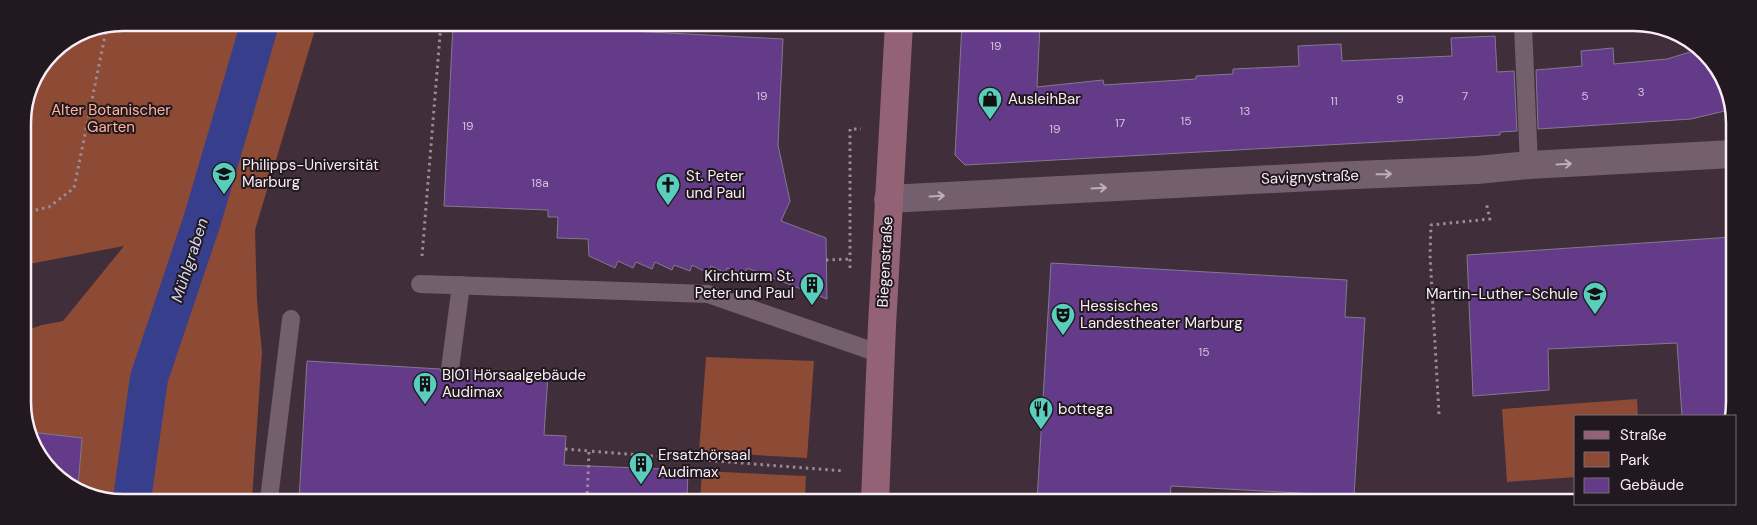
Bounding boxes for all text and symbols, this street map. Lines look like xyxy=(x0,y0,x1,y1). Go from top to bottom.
house number: 19 xyxy=(990,38,1002,54)
house number: 3 xyxy=(1637,84,1645,100)
shop icon: AusleihBar xyxy=(977,86,1003,120)
house number: 19 xyxy=(756,88,768,104)
house number: 7 xyxy=(1462,88,1468,104)
house number: 5 xyxy=(1581,88,1589,104)
place label: AusleihBar xyxy=(1008,89,1081,109)
house number: 9 xyxy=(1396,91,1404,107)
house number: 11 xyxy=(1330,93,1338,109)
park label: Alter Botanischer Garten xyxy=(51,100,171,137)
house number: 13 xyxy=(1240,103,1250,119)
house number: 15 xyxy=(1180,113,1192,129)
house number: 17 xyxy=(1115,115,1125,131)
house number: 19 xyxy=(462,118,474,134)
house number: 19 xyxy=(1049,121,1061,137)
place label: Philipps-Universität Marburg xyxy=(242,155,379,192)
one-way arrow xyxy=(1555,159,1571,168)
school or university icon: Philipps-Universität Marburg xyxy=(211,161,237,195)
street label: Savignystraße xyxy=(1261,165,1359,189)
place label: St. Peter und Paul xyxy=(686,166,745,203)
one-way arrow xyxy=(1376,170,1392,179)
church icon: St. Peter und Paul xyxy=(655,172,681,206)
house number: 18a xyxy=(531,175,549,191)
one-way arrow xyxy=(1091,183,1107,192)
one-way arrow xyxy=(929,192,945,201)
water label: Mühlgraben xyxy=(166,215,213,305)
street label: Biegenstraße xyxy=(873,216,897,308)
place label: Kirchturm St. Peter und Paul xyxy=(695,266,794,303)
building icon: Kirchturm St. Peter und Paul xyxy=(799,272,825,306)
school or university icon: Martin-Luther-Schule xyxy=(1582,281,1608,315)
place label: Martin-Luther-Schule xyxy=(1426,284,1578,304)
place label: Hessisches Landestheater Marburg xyxy=(1080,296,1243,333)
theatre icon: Hessisches Landestheater Marburg xyxy=(1050,302,1076,336)
house number: 15 xyxy=(1198,344,1210,360)
place label: B|01 Hörsaalgebäude Audimax xyxy=(442,365,586,402)
building icon: B|01 Hörsaalgebäude Audimax xyxy=(412,371,438,405)
restaurant icon: bottega xyxy=(1028,396,1054,430)
place label: bottega xyxy=(1058,399,1113,419)
legend xyxy=(1574,415,1737,505)
text: Straße xyxy=(1620,425,1667,445)
place label: Ersatzhörsaal Audimax xyxy=(658,445,751,482)
text: Park xyxy=(1620,450,1650,470)
building icon: Ersatzhörsaal Audimax xyxy=(628,451,654,485)
text: Gebäude xyxy=(1620,475,1684,495)

